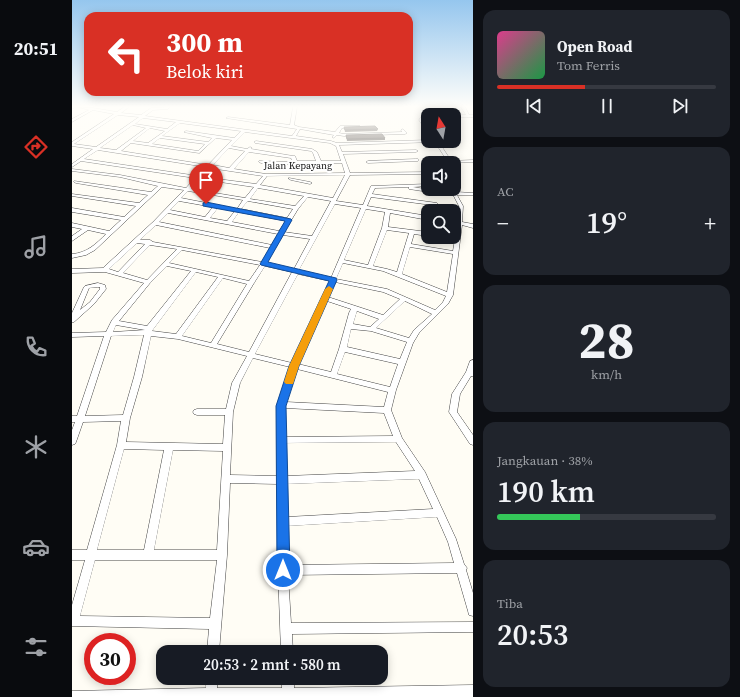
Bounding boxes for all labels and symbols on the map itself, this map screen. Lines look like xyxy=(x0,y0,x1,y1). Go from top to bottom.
north arrow xyxy=(421,108,461,148)
street label: Jalan Kepayang xyxy=(263,159,332,172)
pin xyxy=(189,163,223,204)
position arrow xyxy=(262,549,304,591)
speed limit sign: 30 xyxy=(84,633,136,685)

